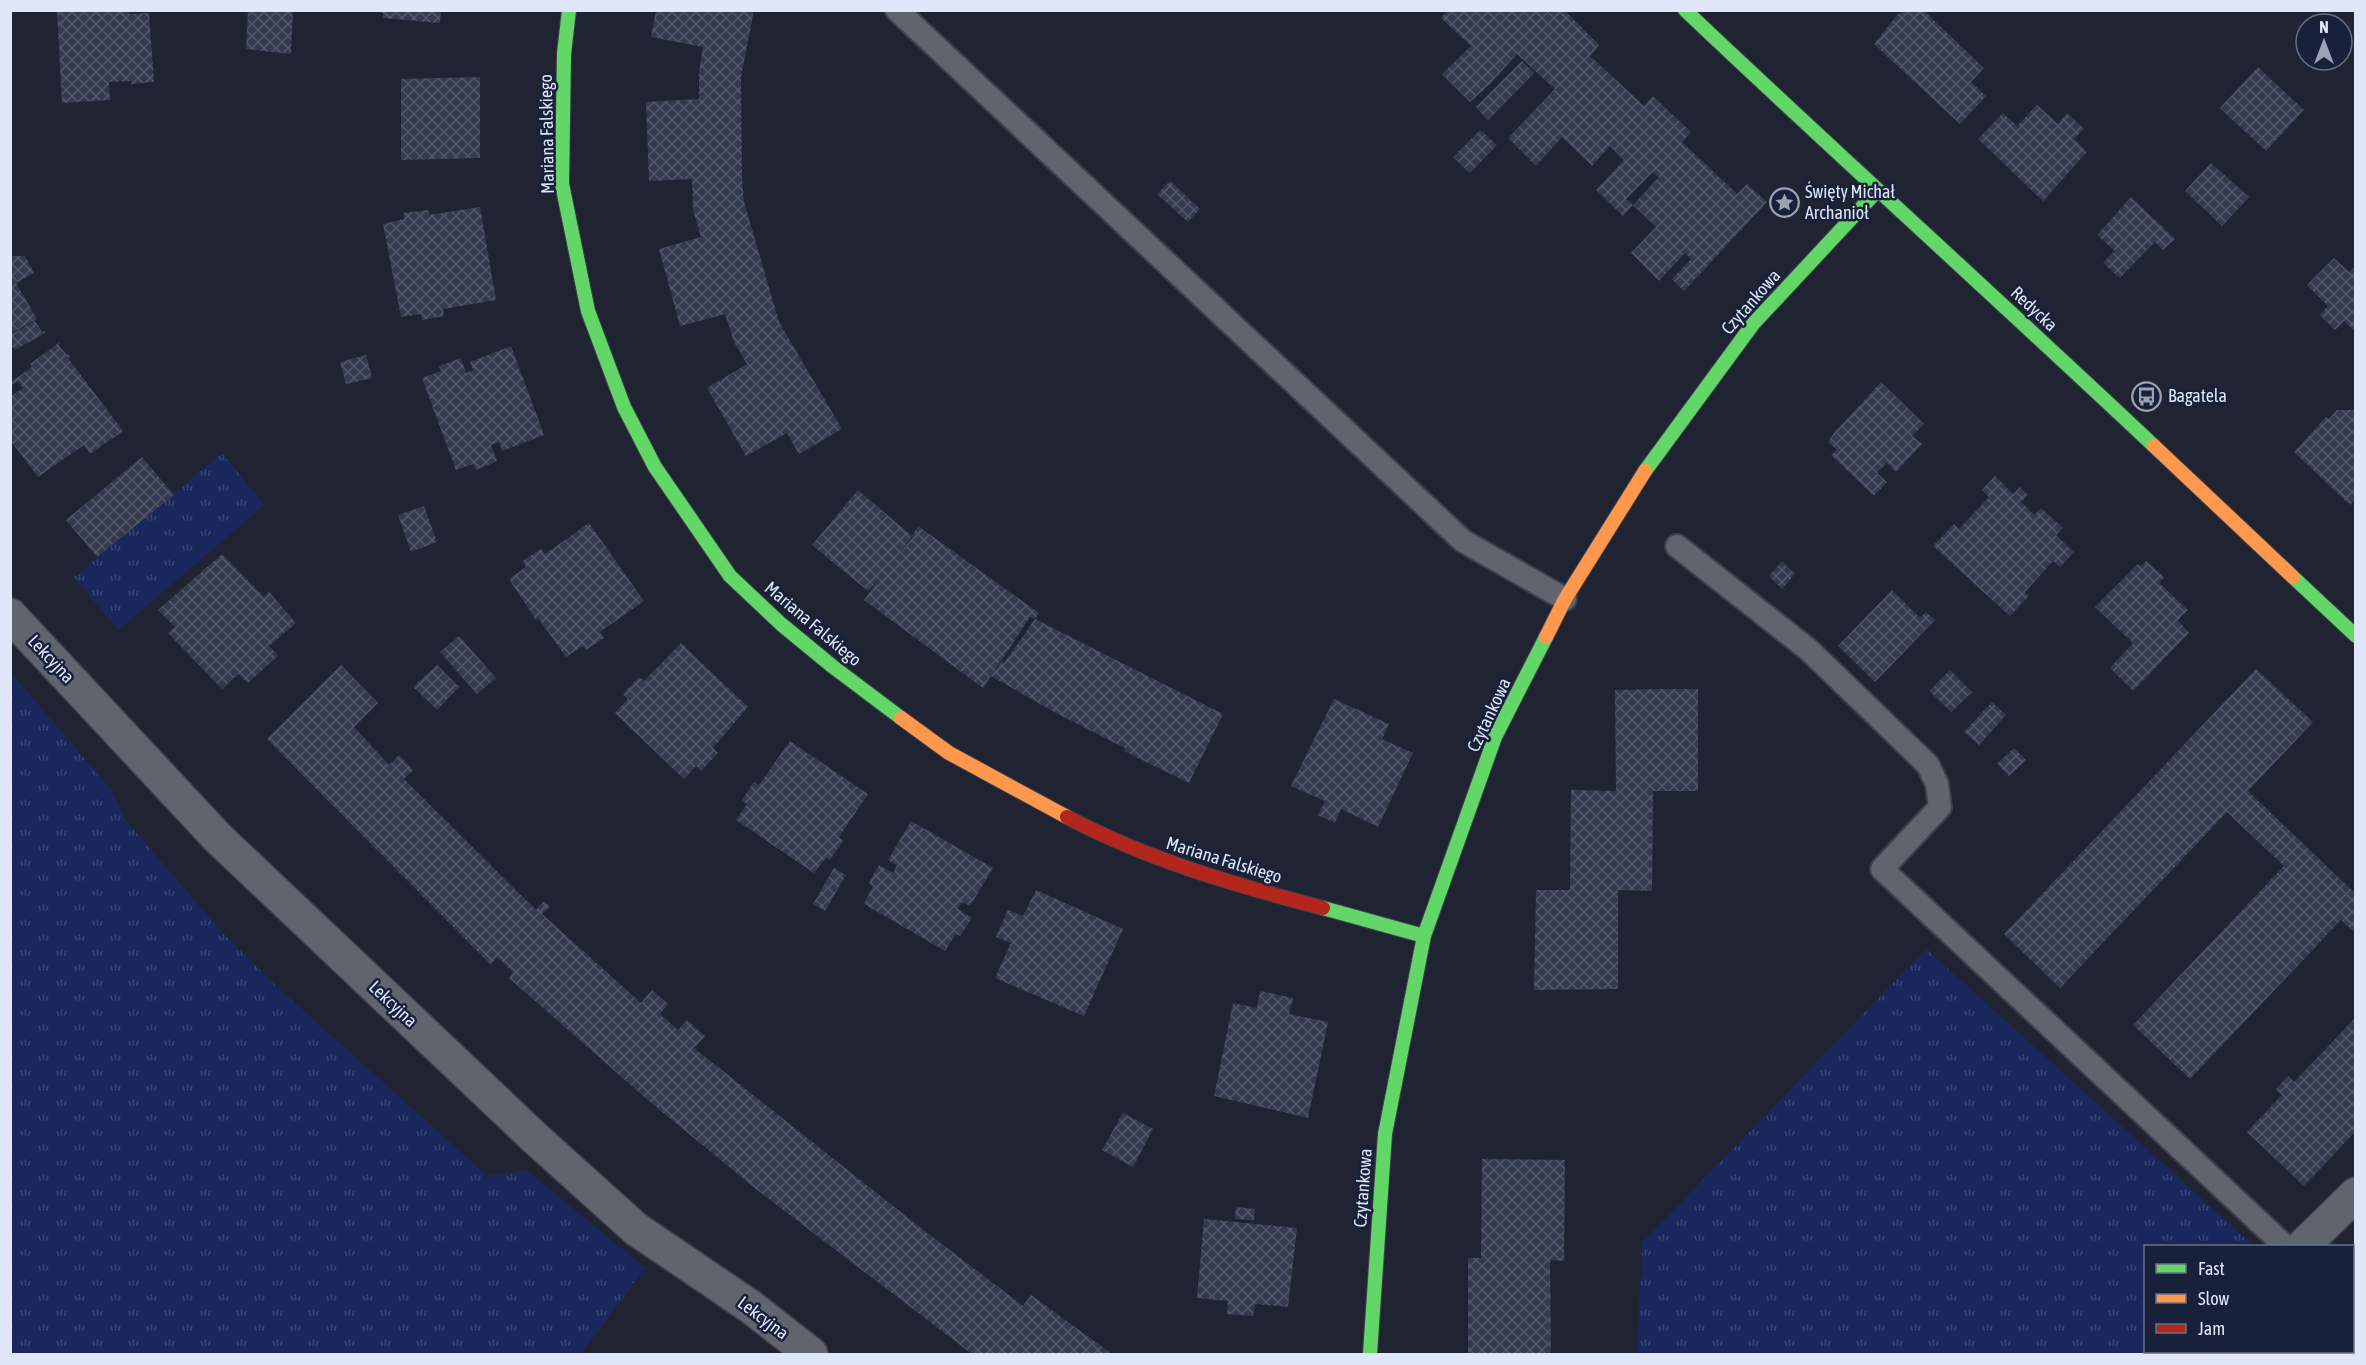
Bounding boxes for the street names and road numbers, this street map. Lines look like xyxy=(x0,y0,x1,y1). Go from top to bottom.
street label: Mariana Falskiego xyxy=(535,74,558,194)
street label: Czytankowa xyxy=(1717,265,1784,338)
street label: Redycka xyxy=(2007,282,2062,335)
street label: Mariana Falskiego xyxy=(761,577,866,670)
street label: Lekcyjna xyxy=(24,630,79,687)
street label: Czytankowa xyxy=(1462,675,1515,755)
street label: Mariana Falskiego xyxy=(1164,832,1284,887)
street label: Lekcyjna xyxy=(365,976,422,1031)
street label: Czytankowa xyxy=(1349,1148,1376,1228)
street label: Lekcyjna xyxy=(734,1292,793,1343)

